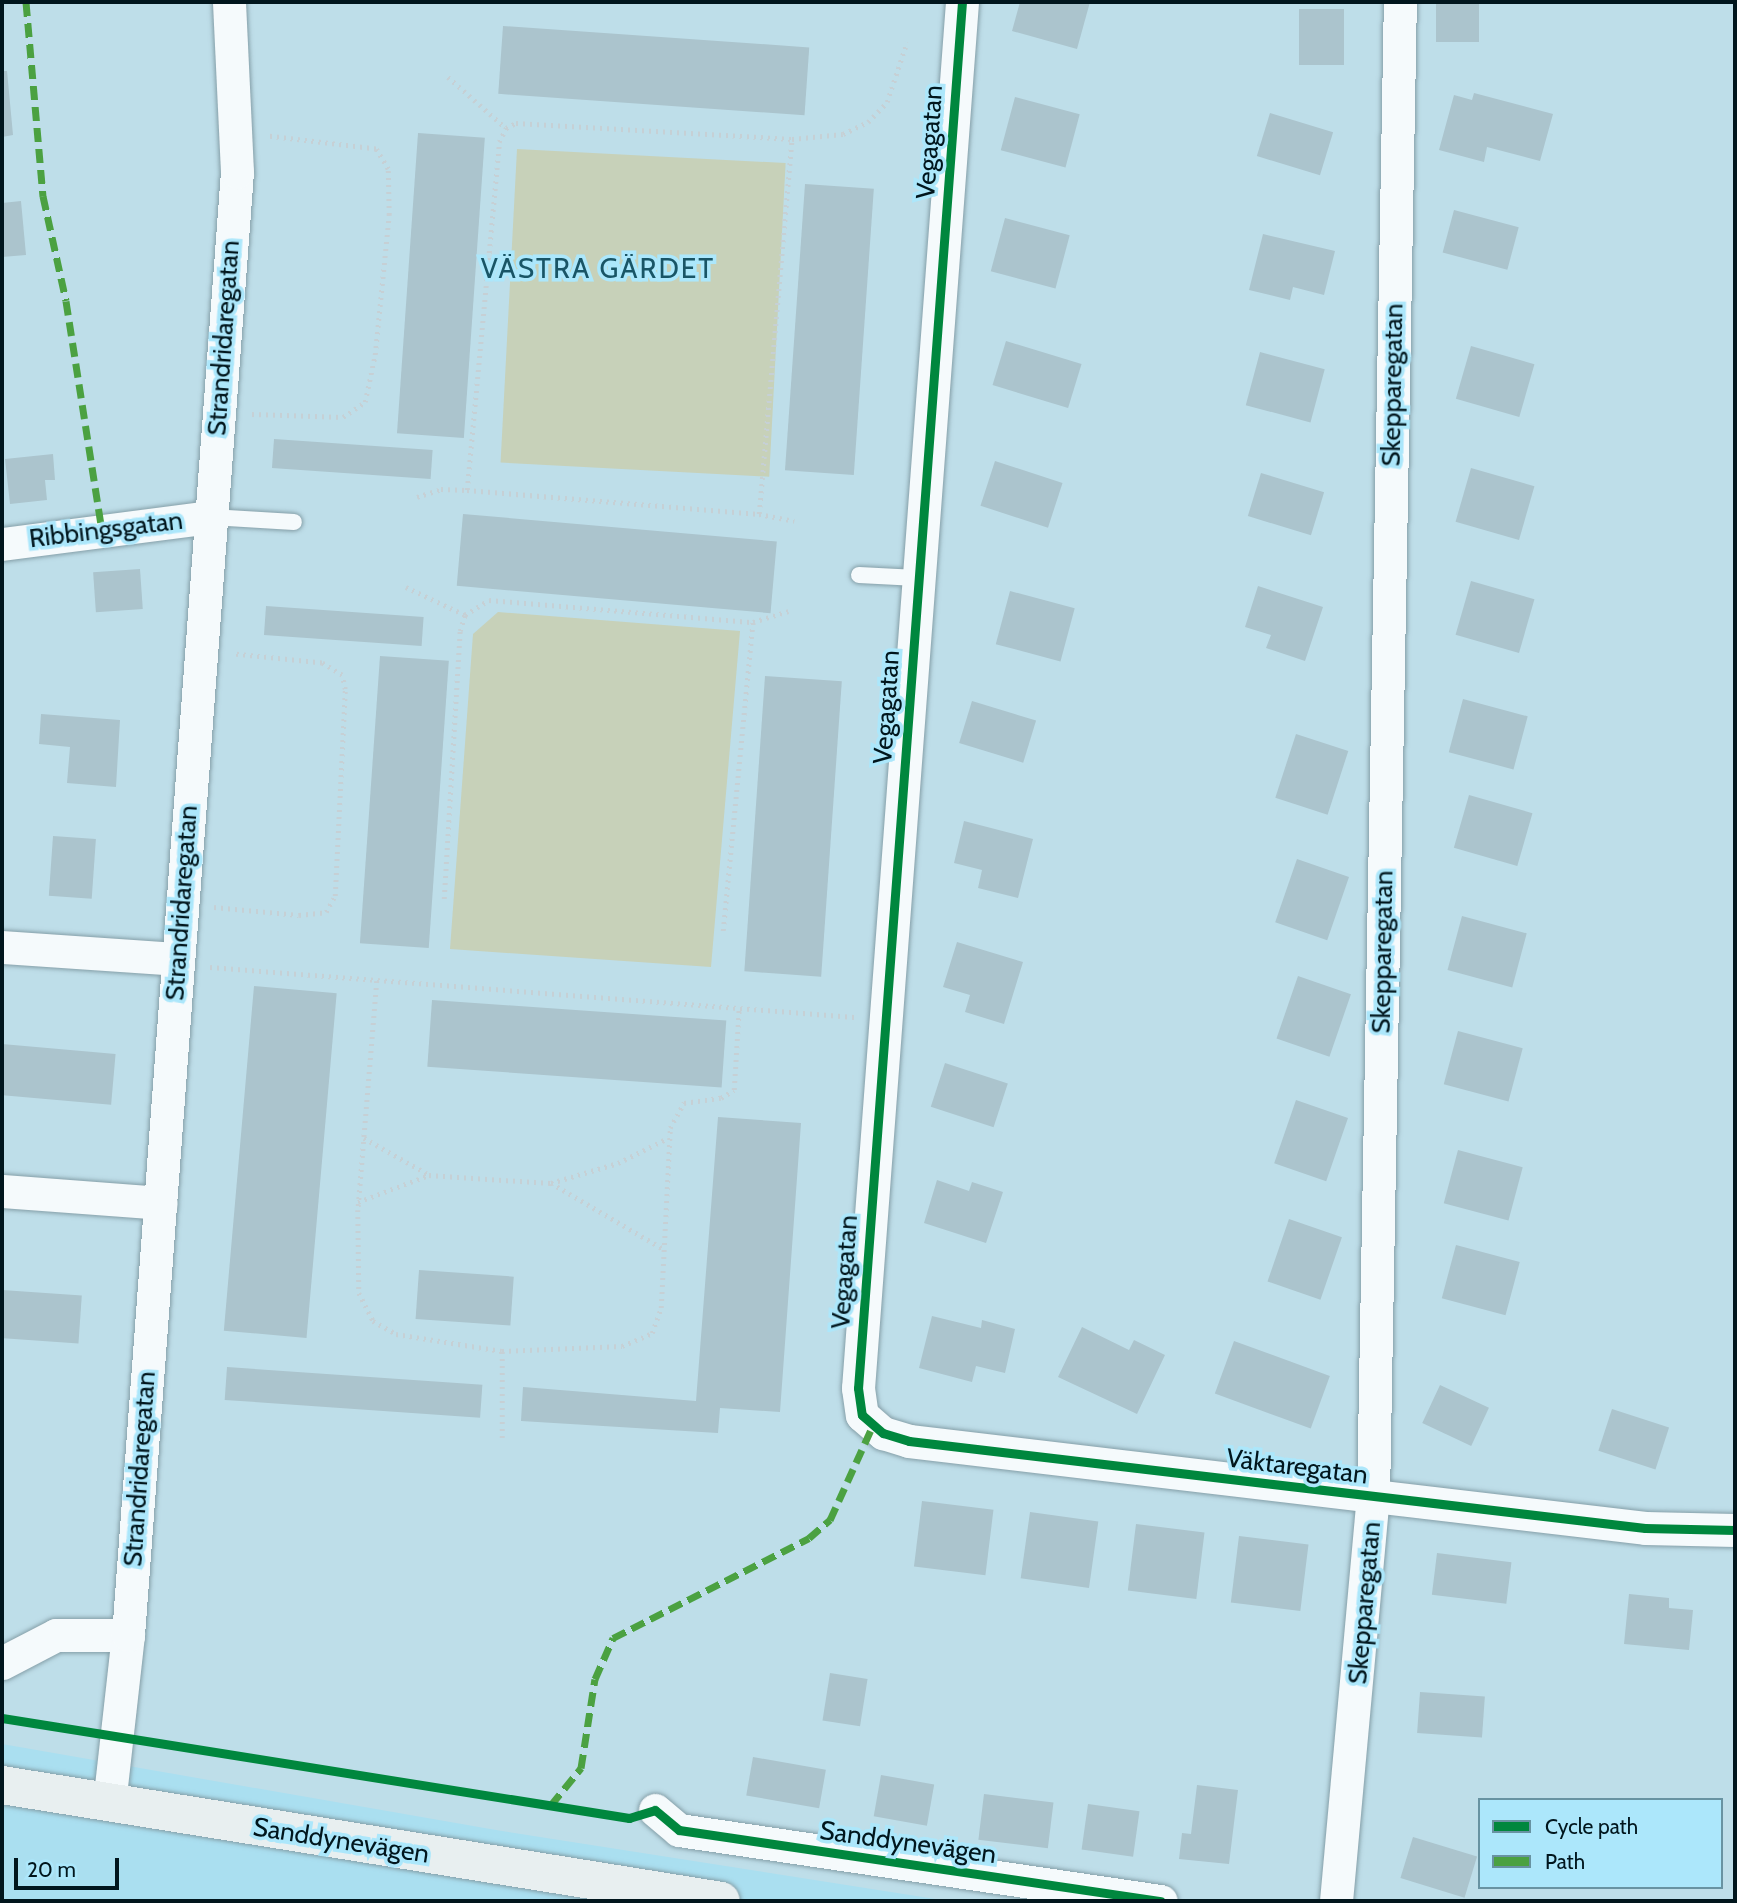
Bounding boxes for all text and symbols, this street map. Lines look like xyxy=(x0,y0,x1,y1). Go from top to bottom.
street label: Vegagatan xyxy=(910,84,950,200)
street label: Strandridaregatan xyxy=(202,239,246,437)
district label: VÄSTRA GÄRDET xyxy=(482,251,714,285)
street label: Skepparegatan xyxy=(1376,303,1410,467)
street label: Ribbingsgatan xyxy=(27,505,185,555)
street label: Vegagatan xyxy=(867,649,907,765)
street label: Strandridaregatan xyxy=(160,804,204,1002)
street label: Skepparegatan xyxy=(1366,870,1400,1034)
street label: Vegagatan xyxy=(825,1214,865,1330)
street label: Strandridaregatan xyxy=(118,1370,162,1568)
street label: Väktaregatan xyxy=(1224,1443,1370,1491)
street label: Skepparegatan xyxy=(1342,1520,1388,1686)
legend xyxy=(1478,1798,1723,1889)
street label: Sanddynevägen xyxy=(251,1812,431,1870)
text: Cycle path xyxy=(1545,1814,1638,1839)
street label: Sanddynevägen xyxy=(818,1815,998,1871)
scale bar xyxy=(18,1843,122,1887)
text: Path xyxy=(1545,1849,1585,1874)
text: 20 m xyxy=(27,1857,76,1882)

